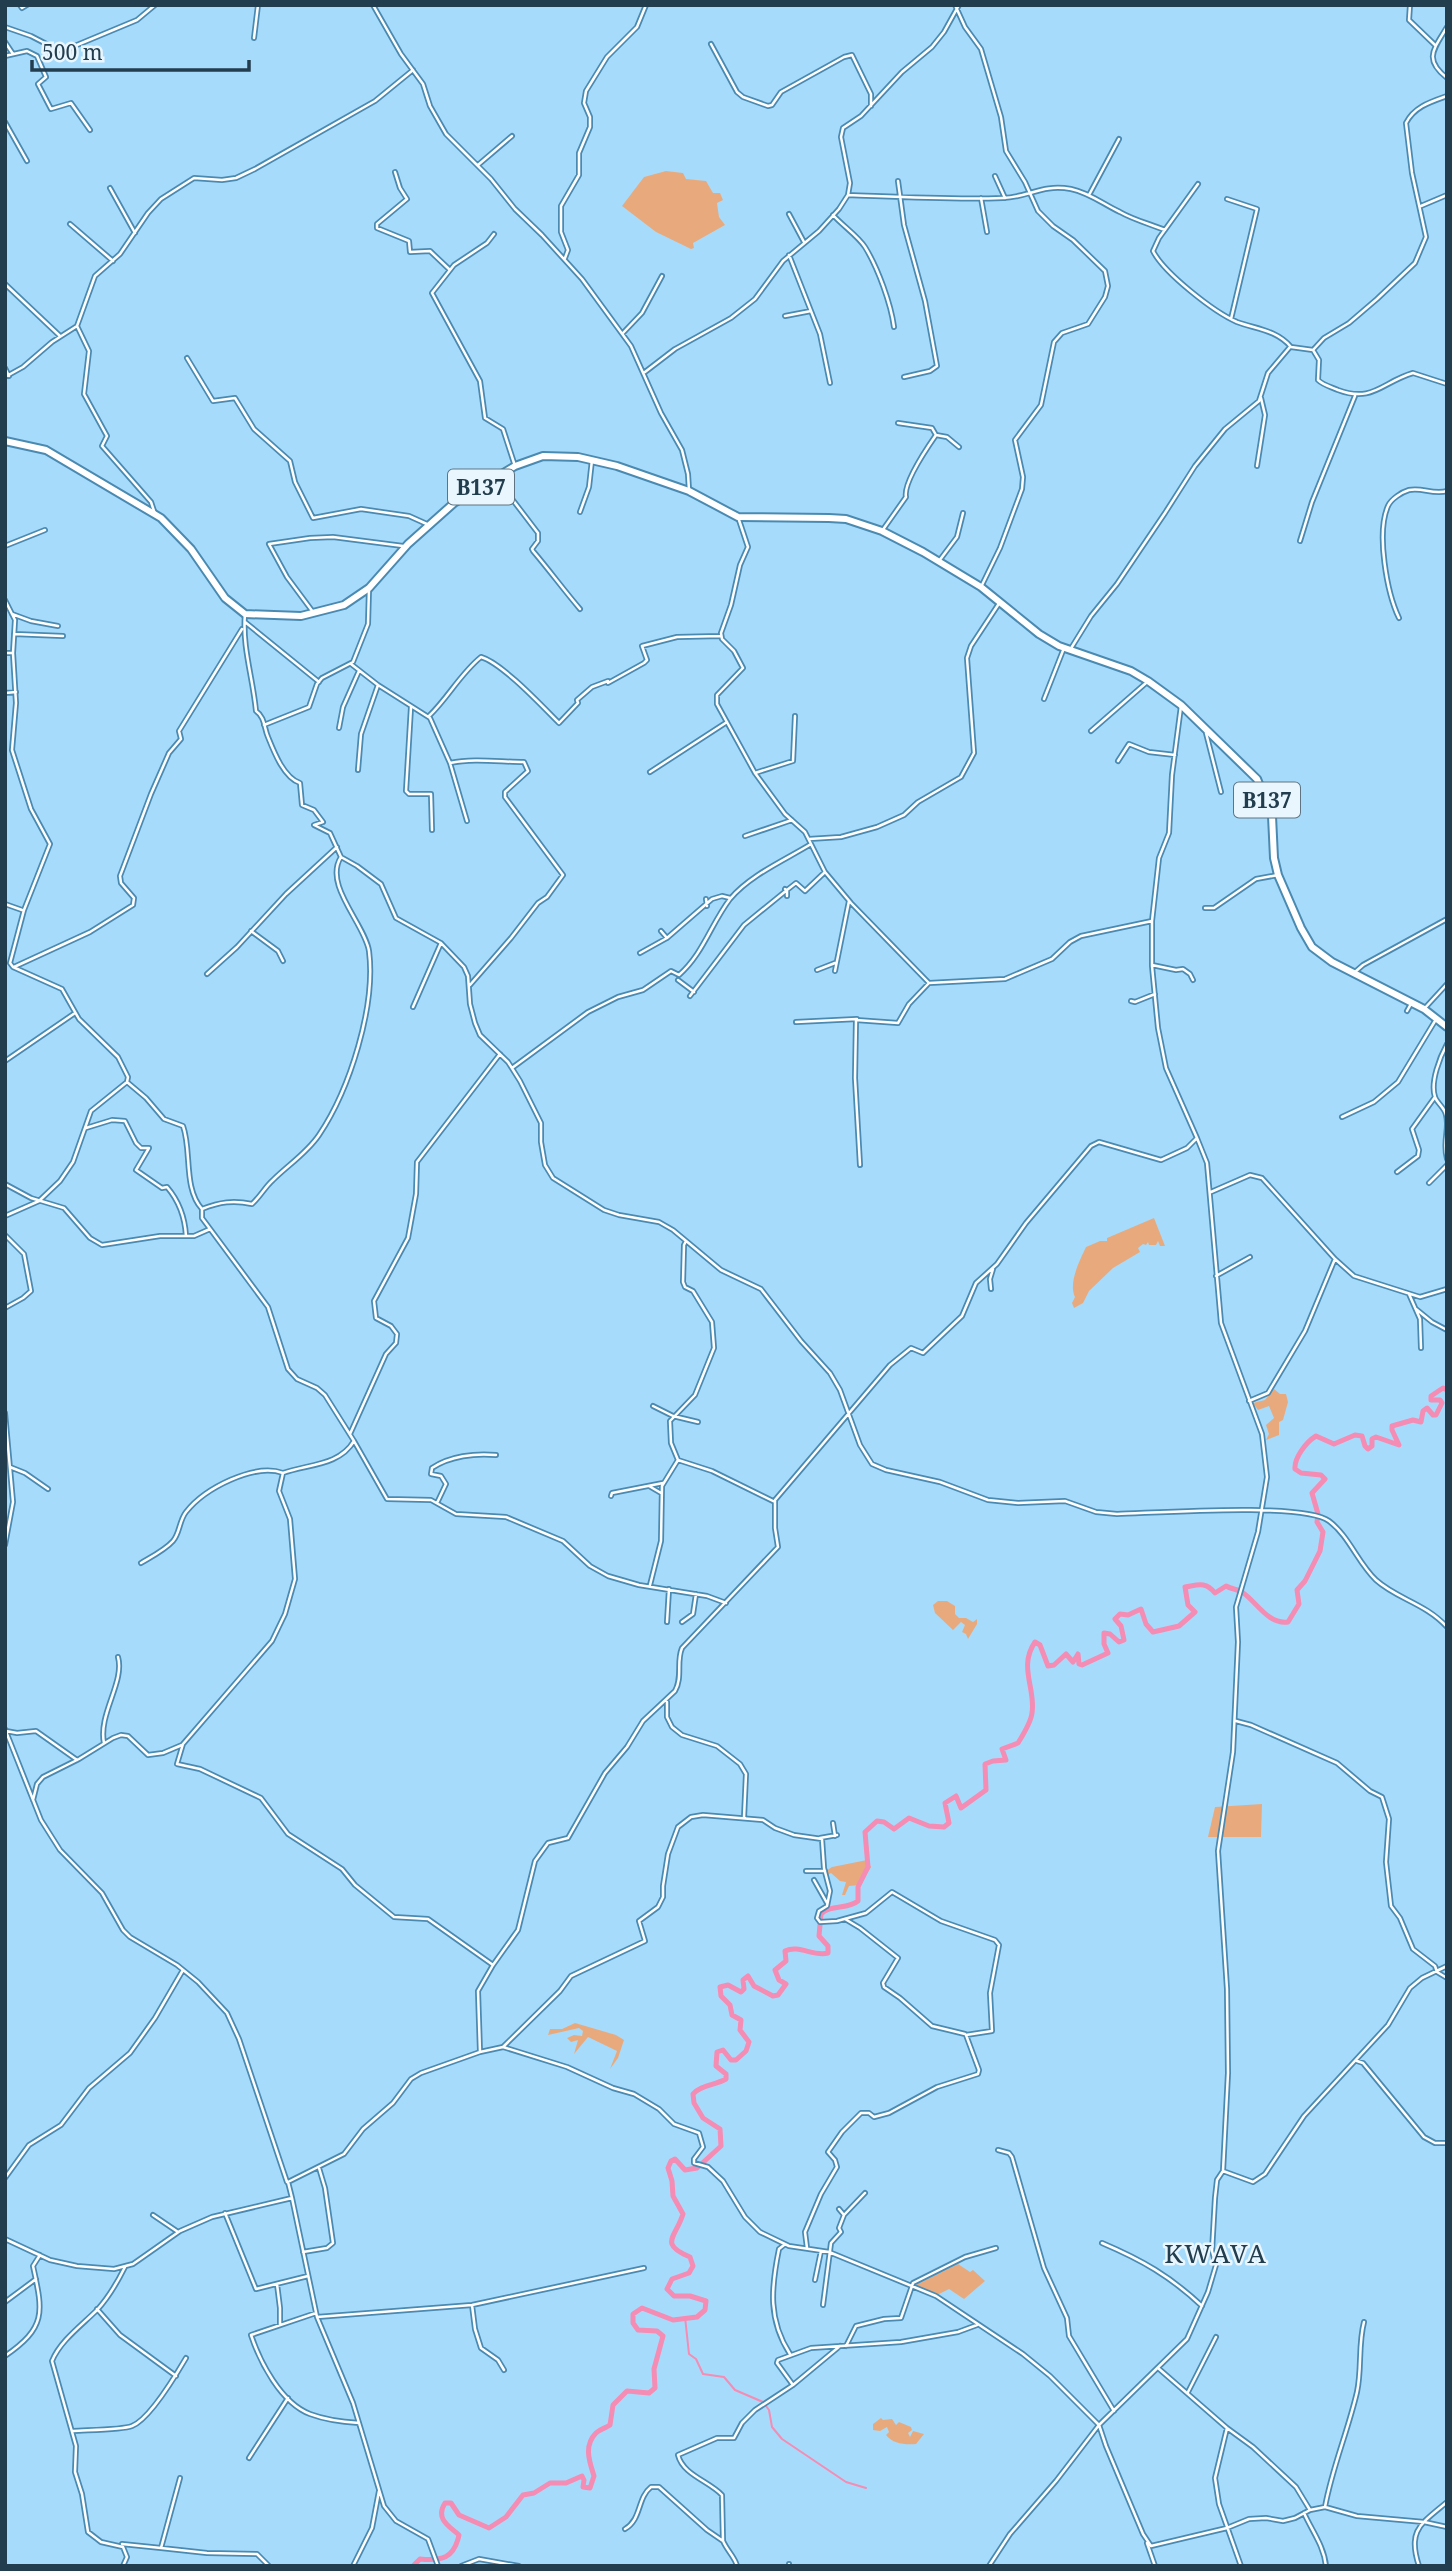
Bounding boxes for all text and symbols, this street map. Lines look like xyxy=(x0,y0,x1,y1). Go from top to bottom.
scale bar xyxy=(32,28,248,72)
text: 500 m xyxy=(42,38,103,66)
road number: B137 xyxy=(448,470,514,504)
road number: B137 xyxy=(1234,782,1300,818)
district label: KWAVA xyxy=(1164,2235,1268,2271)

